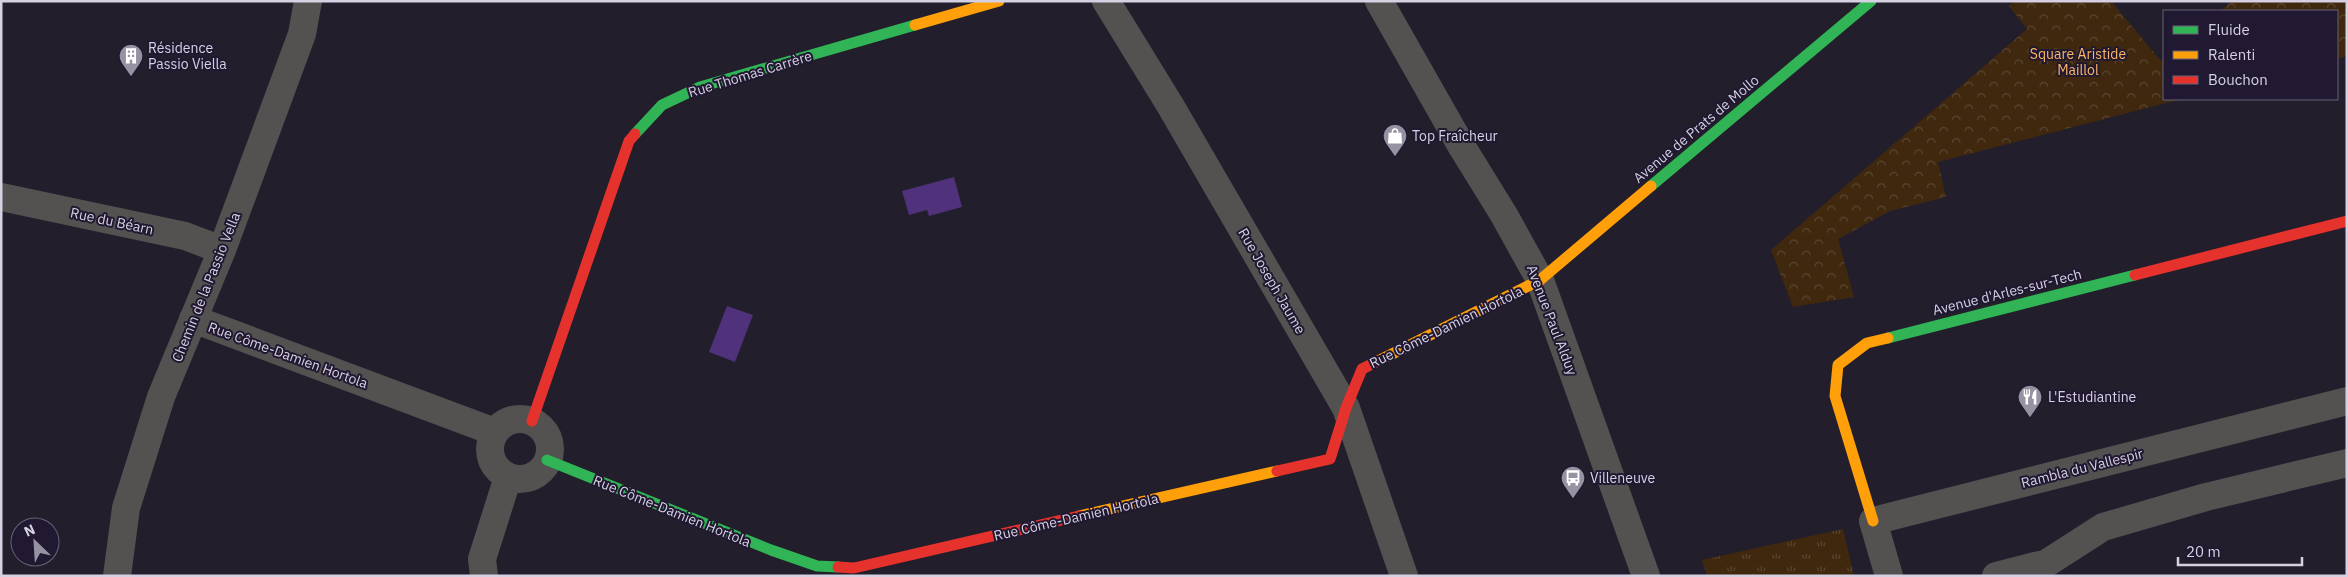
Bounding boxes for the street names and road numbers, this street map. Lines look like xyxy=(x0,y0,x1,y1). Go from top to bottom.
street label: Rue Thomas Carrère xyxy=(686,47,814,101)
street label: Avenue de Prats de Mollo xyxy=(1629,71,1763,187)
street label: Rue du Béarn xyxy=(69,203,155,239)
street label: Chemin de la Passio Vella xyxy=(168,209,244,364)
street label: Rue Joseph Jaume xyxy=(1234,225,1310,337)
street label: Avenue Paul Alduy xyxy=(1523,262,1581,378)
street label: Avenue d'Arles-sur-Tech xyxy=(1931,265,2083,319)
street label: Rue Côme-Damien Hortola xyxy=(1366,282,1526,372)
street label: Rue Côme-Damien Hortola xyxy=(206,318,371,392)
street label: Rambla du Vallespir xyxy=(2019,444,2145,492)
street label: Rue Côme-Damien Hortola xyxy=(590,471,754,551)
street label: Rue Côme-Damien Hortola xyxy=(992,489,1161,545)

